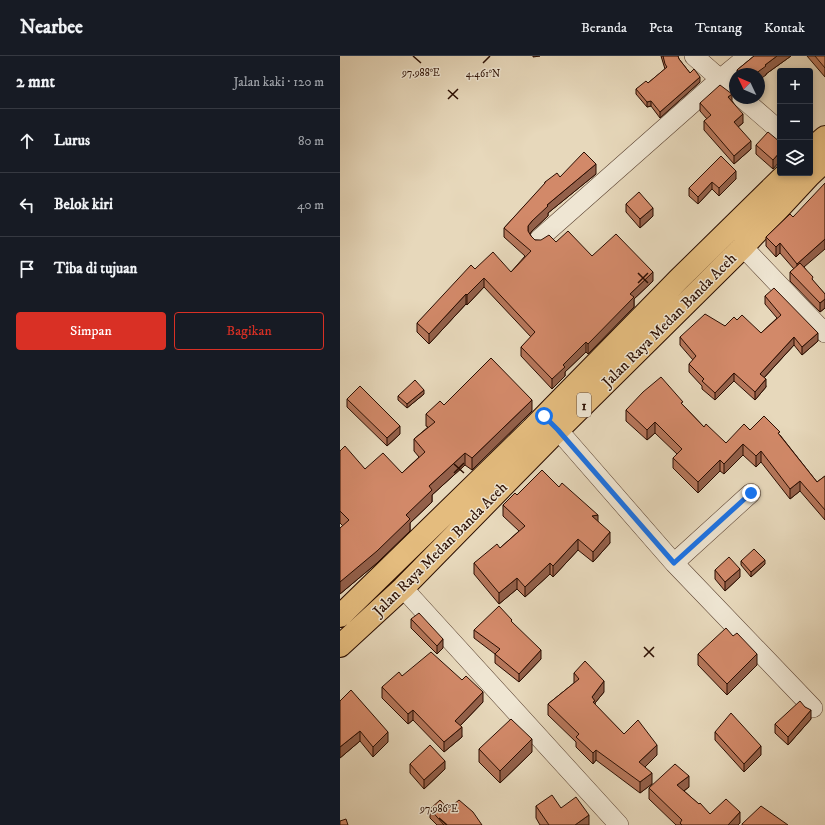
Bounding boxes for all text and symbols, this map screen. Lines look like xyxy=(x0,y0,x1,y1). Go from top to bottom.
text: Nearbee xyxy=(20,16,83,39)
text: Beranda xyxy=(581,19,627,37)
text: Peta xyxy=(649,19,673,37)
text: Tentang xyxy=(695,19,742,37)
text: Kontak xyxy=(764,19,805,37)
text: 97.988°E xyxy=(401,67,440,79)
text: 4.461°N xyxy=(466,68,500,80)
north arrow xyxy=(729,68,765,104)
map controls xyxy=(777,68,813,176)
button: + xyxy=(777,68,813,104)
text: 2 mnt xyxy=(16,71,55,93)
text: Jalan kaki · 120 m xyxy=(233,74,324,90)
button: − xyxy=(777,104,813,140)
icon: ahead xyxy=(16,130,38,152)
text: Lurus xyxy=(54,131,90,150)
text: 80 m xyxy=(298,133,324,149)
button: layers xyxy=(777,140,813,176)
icon: left xyxy=(16,194,38,216)
text: Belok kiri xyxy=(54,195,113,214)
text: 40 m xyxy=(297,197,324,213)
street label: Jalan Raya Medan Banda Aceh xyxy=(597,249,741,393)
icon: arrive xyxy=(16,258,38,280)
text: Tiba di tujuan xyxy=(54,259,137,278)
button: Simpan xyxy=(16,312,166,350)
button: Bagikan xyxy=(174,312,324,350)
road number: 1 xyxy=(577,393,591,417)
route start xyxy=(535,407,553,425)
street label: Jalan Raya Medan Banda Aceh xyxy=(368,478,512,622)
route end xyxy=(742,484,760,502)
text: 97.986°E xyxy=(419,803,458,815)

